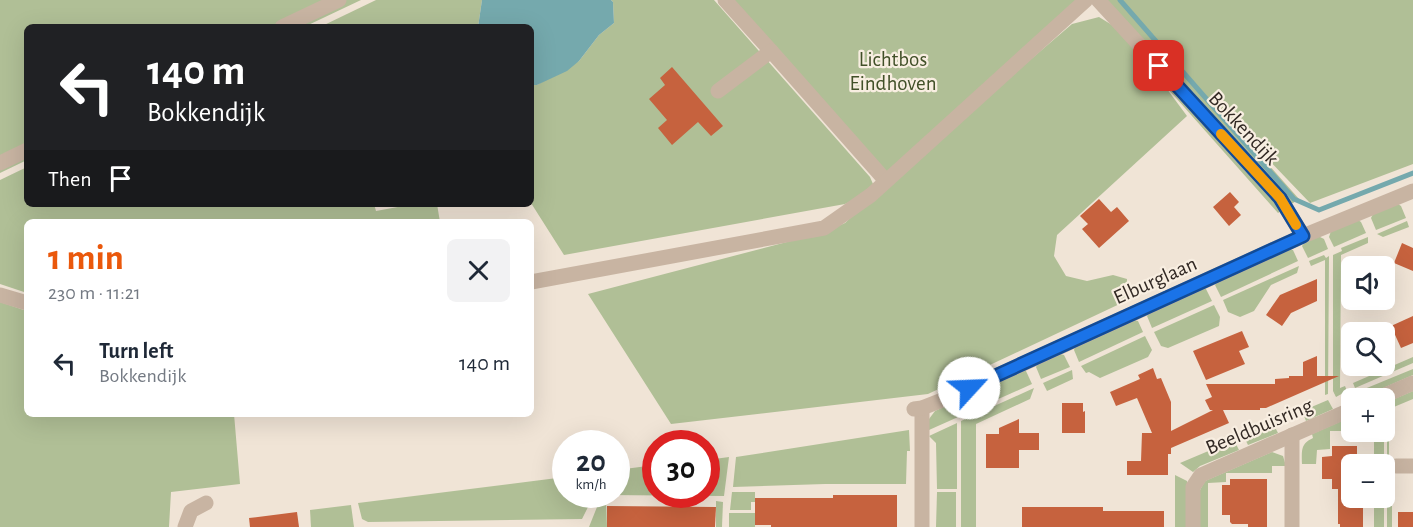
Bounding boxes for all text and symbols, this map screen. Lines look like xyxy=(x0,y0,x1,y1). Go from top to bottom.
pin xyxy=(1133,40,1184,91)
icon: left xyxy=(48,48,126,126)
park label: Lichtbos Eindhoven xyxy=(850,49,936,94)
icon: arrive xyxy=(1142,49,1175,82)
text: 140 m xyxy=(147,50,245,92)
street label: Bokkendijk xyxy=(1205,88,1283,169)
text: Bokkendijk xyxy=(147,99,265,126)
icon: arrive xyxy=(104,162,137,195)
text: Then xyxy=(48,168,92,190)
button: close xyxy=(447,239,510,302)
text: 1 min xyxy=(48,240,124,276)
street label: Elburglaan xyxy=(1110,253,1200,308)
map controls xyxy=(1341,256,1395,508)
button: sound xyxy=(1341,256,1395,310)
text: 230 m · 11:21 xyxy=(48,283,141,303)
button: search xyxy=(1341,322,1395,376)
text: Turn left xyxy=(99,340,173,362)
icon: left xyxy=(48,347,81,380)
text: 140 m xyxy=(459,352,510,374)
position arrow xyxy=(937,356,1001,420)
text: Bokkendijk xyxy=(99,366,186,386)
button: + xyxy=(1341,388,1395,442)
street label: Beeldbuisring xyxy=(1203,394,1316,458)
speed limit sign: 30 xyxy=(642,430,720,508)
text: 20 xyxy=(576,447,606,477)
button: − xyxy=(1341,454,1395,508)
text: km/h xyxy=(576,477,606,492)

